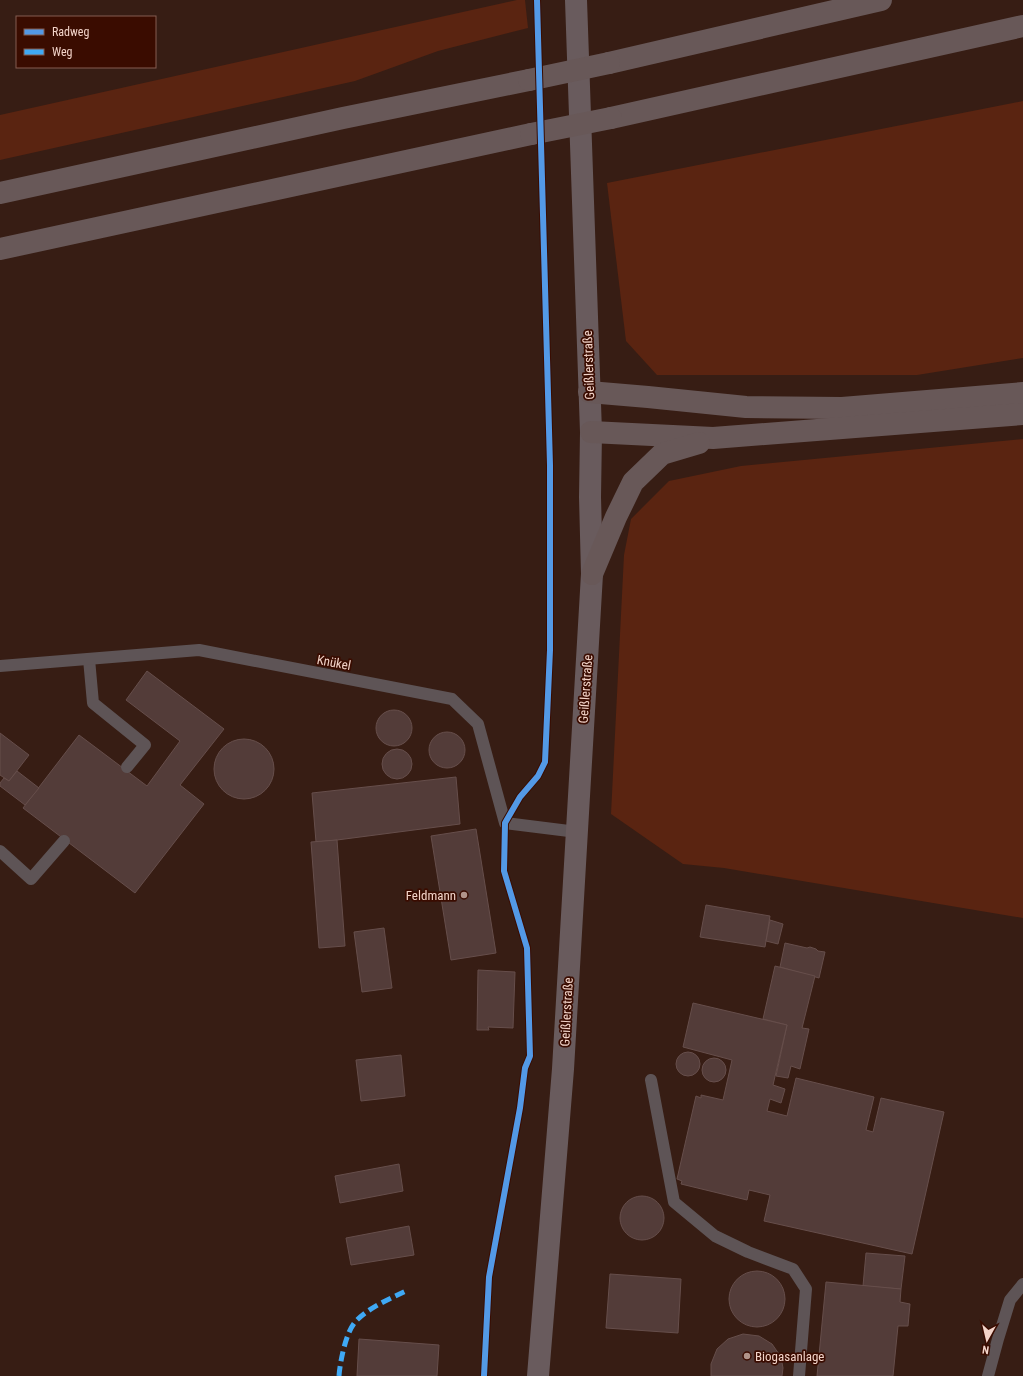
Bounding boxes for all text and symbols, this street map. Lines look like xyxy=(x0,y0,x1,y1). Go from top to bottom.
legend xyxy=(16,16,156,68)
text: Radweg xyxy=(52,25,89,39)
text: Weg xyxy=(52,45,73,59)
street label: Geißlerstraße xyxy=(580,330,597,400)
street label: Knükel xyxy=(316,652,352,673)
street label: Geißlerstraße xyxy=(576,654,595,724)
place label: Feldmann xyxy=(406,888,456,903)
marker: Feldmann xyxy=(459,890,469,900)
street label: Geißlerstraße xyxy=(557,977,576,1047)
north arrow xyxy=(967,1320,1007,1360)
text: N xyxy=(981,1342,990,1356)
place label: Biogasanlage xyxy=(755,1349,824,1364)
marker: Biogasanlage xyxy=(742,1351,752,1361)

